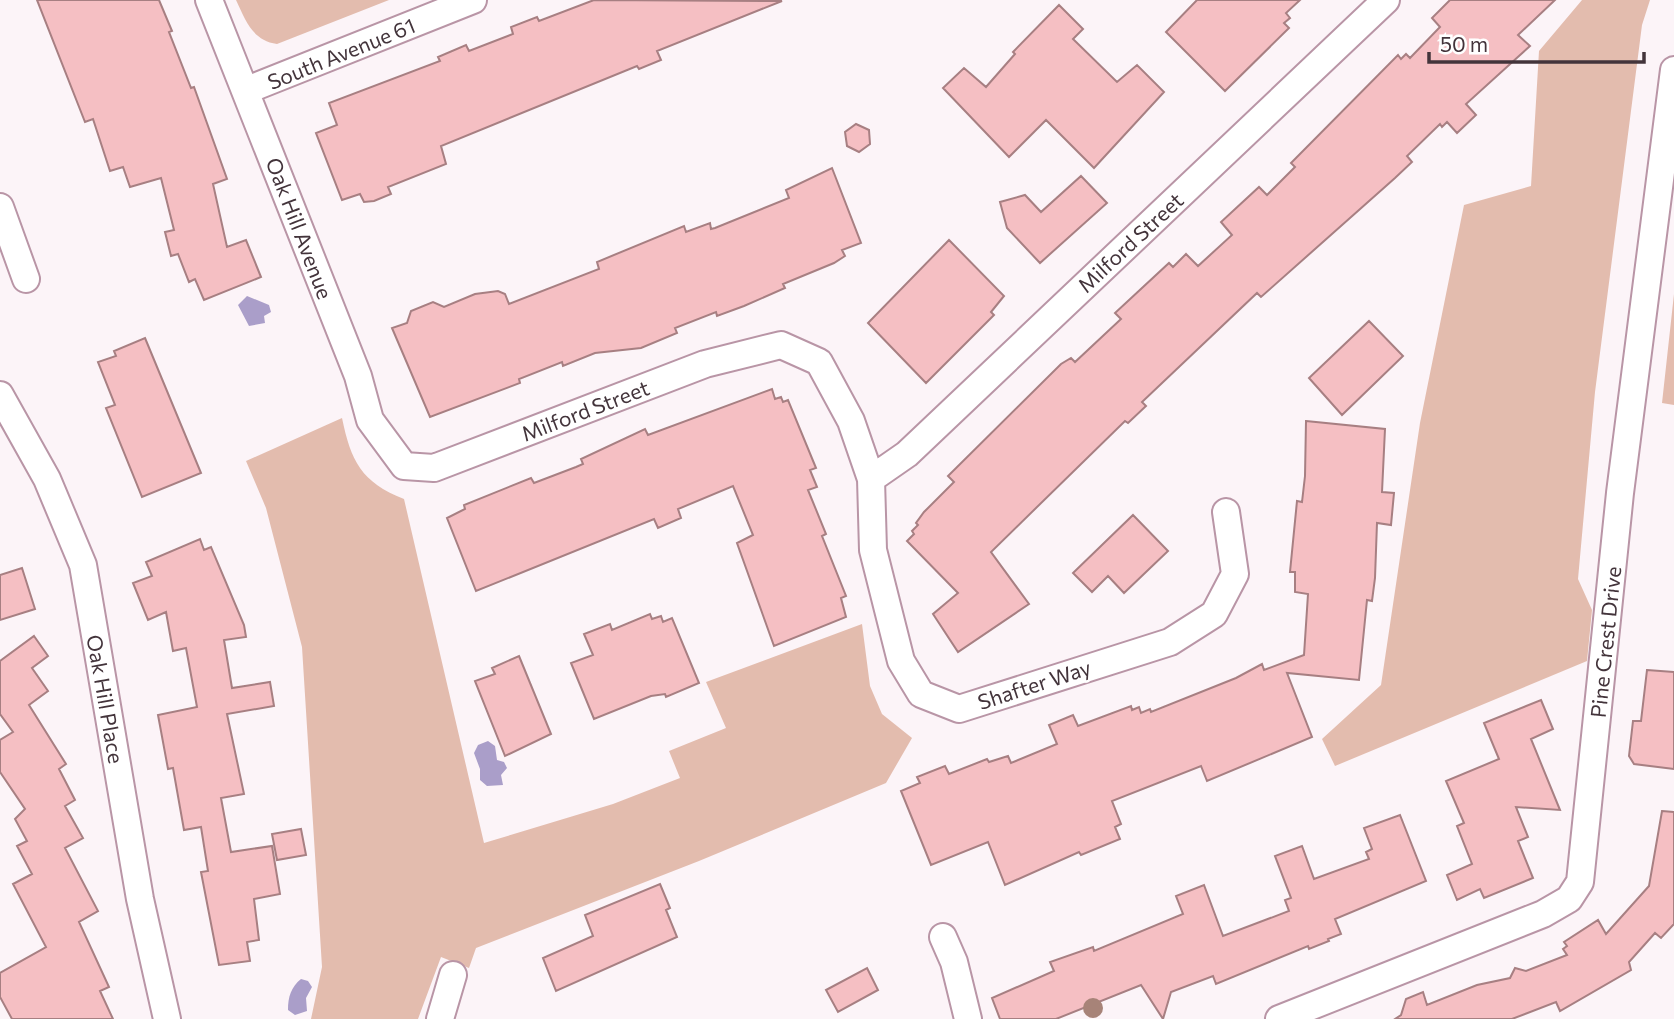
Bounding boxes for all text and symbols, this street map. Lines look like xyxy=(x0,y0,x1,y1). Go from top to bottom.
street label: South Avenue 61 xyxy=(264,12,418,94)
scale bar xyxy=(1429,21,1644,65)
text: 50 m xyxy=(1440,31,1488,56)
street label: Oak Hill Avenue xyxy=(262,154,338,302)
street label: Milford Street xyxy=(1072,187,1188,297)
street label: Milford Street xyxy=(518,374,652,446)
street label: Pine Crest Drive xyxy=(1585,565,1625,719)
street label: Oak Hill Place xyxy=(82,633,130,765)
street label: Shafter Way xyxy=(974,654,1094,714)

